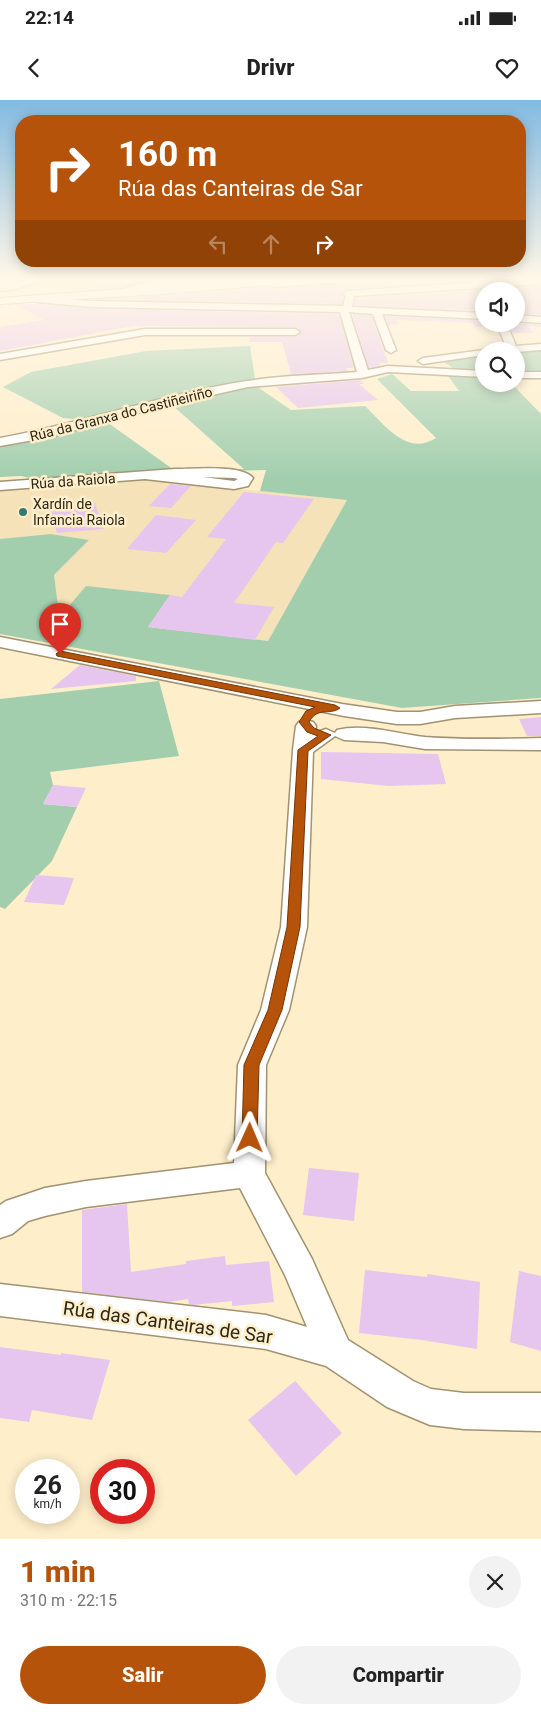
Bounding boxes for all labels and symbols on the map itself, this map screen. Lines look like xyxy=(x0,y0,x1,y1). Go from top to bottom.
street label: Rúa da Granxa do Castiñeiriño xyxy=(28,384,214,444)
street label: Rúa da Raiola xyxy=(30,470,116,492)
place label: Xardín de Infancia Raiola xyxy=(33,496,125,528)
marker: Xardín de Infancia Raiola xyxy=(17,506,29,518)
pin xyxy=(39,603,81,654)
position arrow xyxy=(223,1111,275,1163)
street label: Rúa das Canteiras de Sar xyxy=(62,1296,275,1349)
speed limit sign: 30 xyxy=(90,1459,155,1524)

